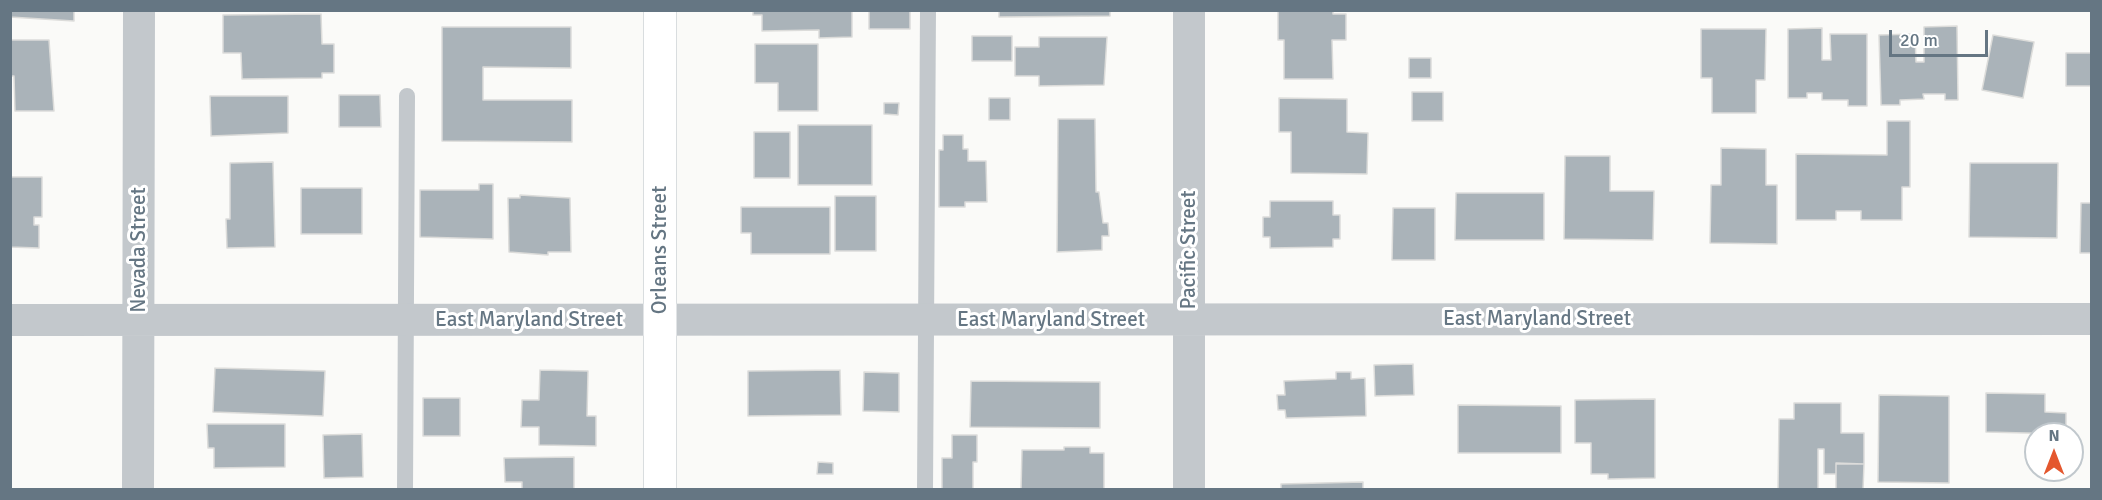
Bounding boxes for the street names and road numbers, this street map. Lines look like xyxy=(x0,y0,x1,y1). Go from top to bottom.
street label: Orleans Street xyxy=(647,186,673,314)
street label: Nevada Street xyxy=(126,187,152,313)
street label: Pacific Street xyxy=(1176,190,1202,310)
street label: East Maryland Street xyxy=(1443,306,1631,332)
street label: East Maryland Street xyxy=(435,307,623,333)
street label: East Maryland Street xyxy=(957,307,1145,333)

